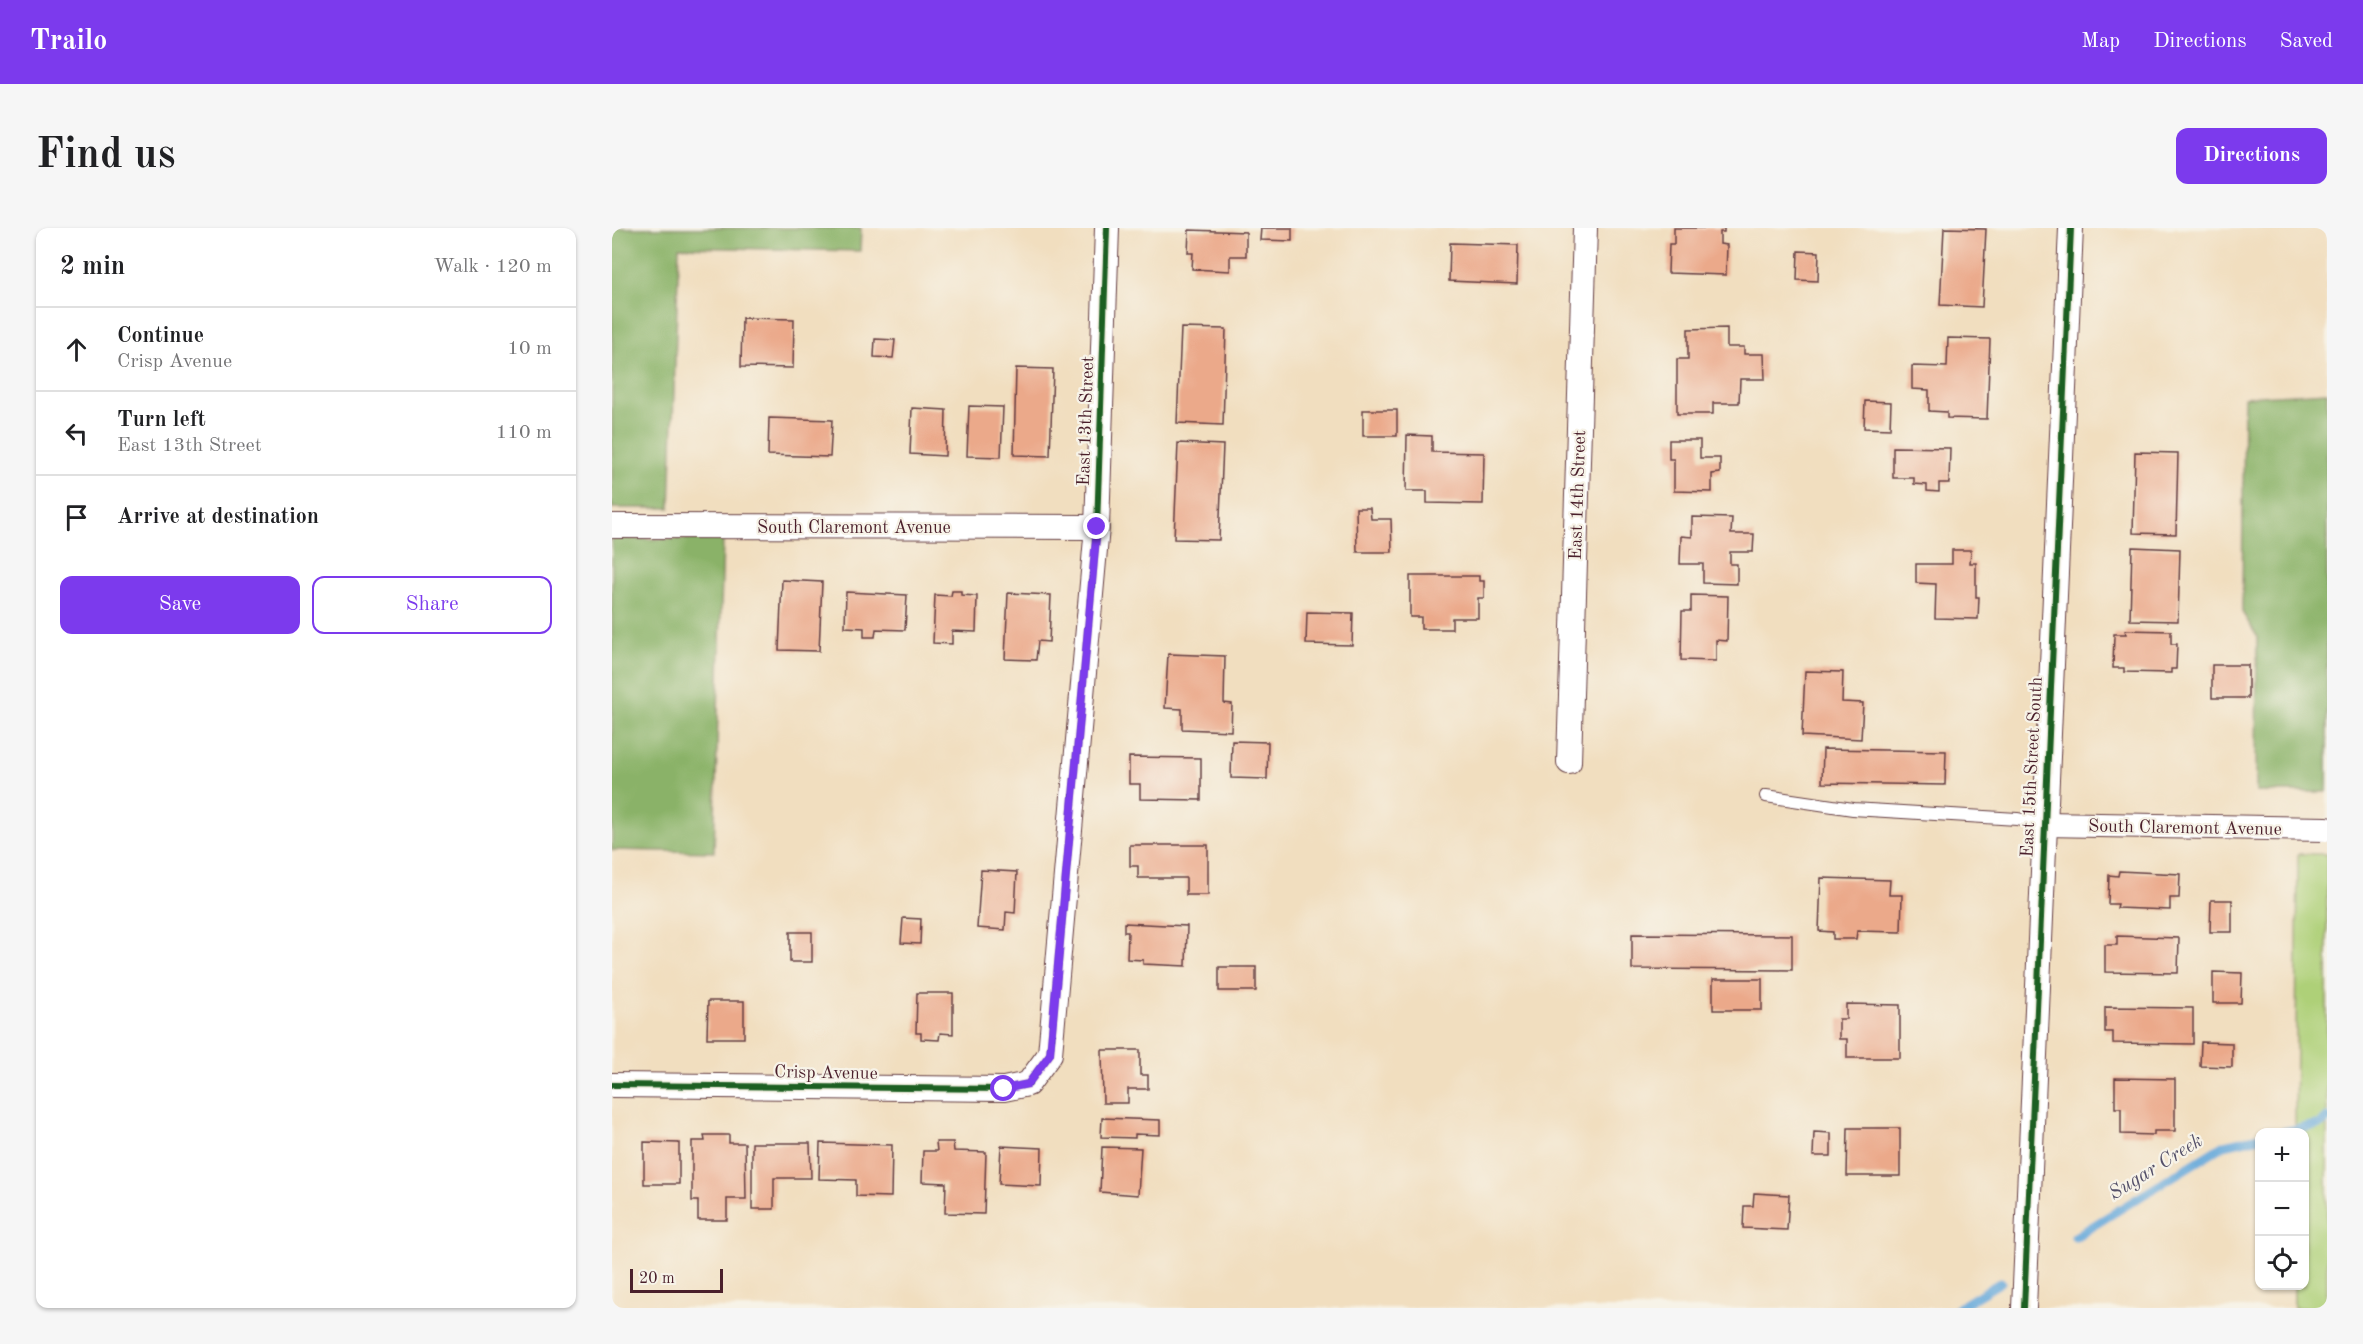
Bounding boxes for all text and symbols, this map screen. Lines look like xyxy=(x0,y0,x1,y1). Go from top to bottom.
text: Trailo xyxy=(30,28,107,56)
text: Map xyxy=(2081,31,2120,52)
text: Directions xyxy=(2153,31,2247,52)
text: Saved xyxy=(2280,31,2333,52)
button: Directions xyxy=(2176,128,2327,184)
text: Find us xyxy=(36,135,175,177)
text: 2 min xyxy=(60,254,125,280)
text: Walk · 120 m xyxy=(433,257,552,277)
text: Continue xyxy=(117,325,204,347)
icon: ahead xyxy=(60,333,93,366)
text: 10 m xyxy=(507,339,552,359)
text: Crisp Avenue xyxy=(117,352,232,372)
street label: East 13th Street xyxy=(1075,356,1097,486)
text: Turn left xyxy=(117,409,206,431)
icon: left xyxy=(60,417,93,450)
text: 110 m xyxy=(496,423,552,443)
street label: East 14th Street xyxy=(1567,430,1589,560)
text: East 13th Street xyxy=(117,436,262,456)
icon: arrive xyxy=(60,501,93,534)
text: Arrive at destination xyxy=(117,506,319,528)
route end xyxy=(1083,513,1109,539)
street label: South Claremont Avenue xyxy=(757,519,951,537)
button: Save xyxy=(60,576,300,634)
button: Share xyxy=(312,576,552,634)
street label: East 15th Street South xyxy=(2018,676,2046,858)
street label: South Claremont Avenue xyxy=(2088,817,2282,839)
street label: Crisp Avenue xyxy=(774,1063,878,1083)
route start xyxy=(990,1075,1016,1101)
map controls xyxy=(2255,1128,2309,1290)
button: + xyxy=(2255,1128,2309,1182)
water label: Sugar Creek xyxy=(2106,1131,2207,1204)
button: − xyxy=(2255,1182,2309,1236)
button: locate xyxy=(2255,1236,2309,1290)
scale bar xyxy=(630,1266,723,1294)
text: 20 m xyxy=(639,1271,675,1287)

